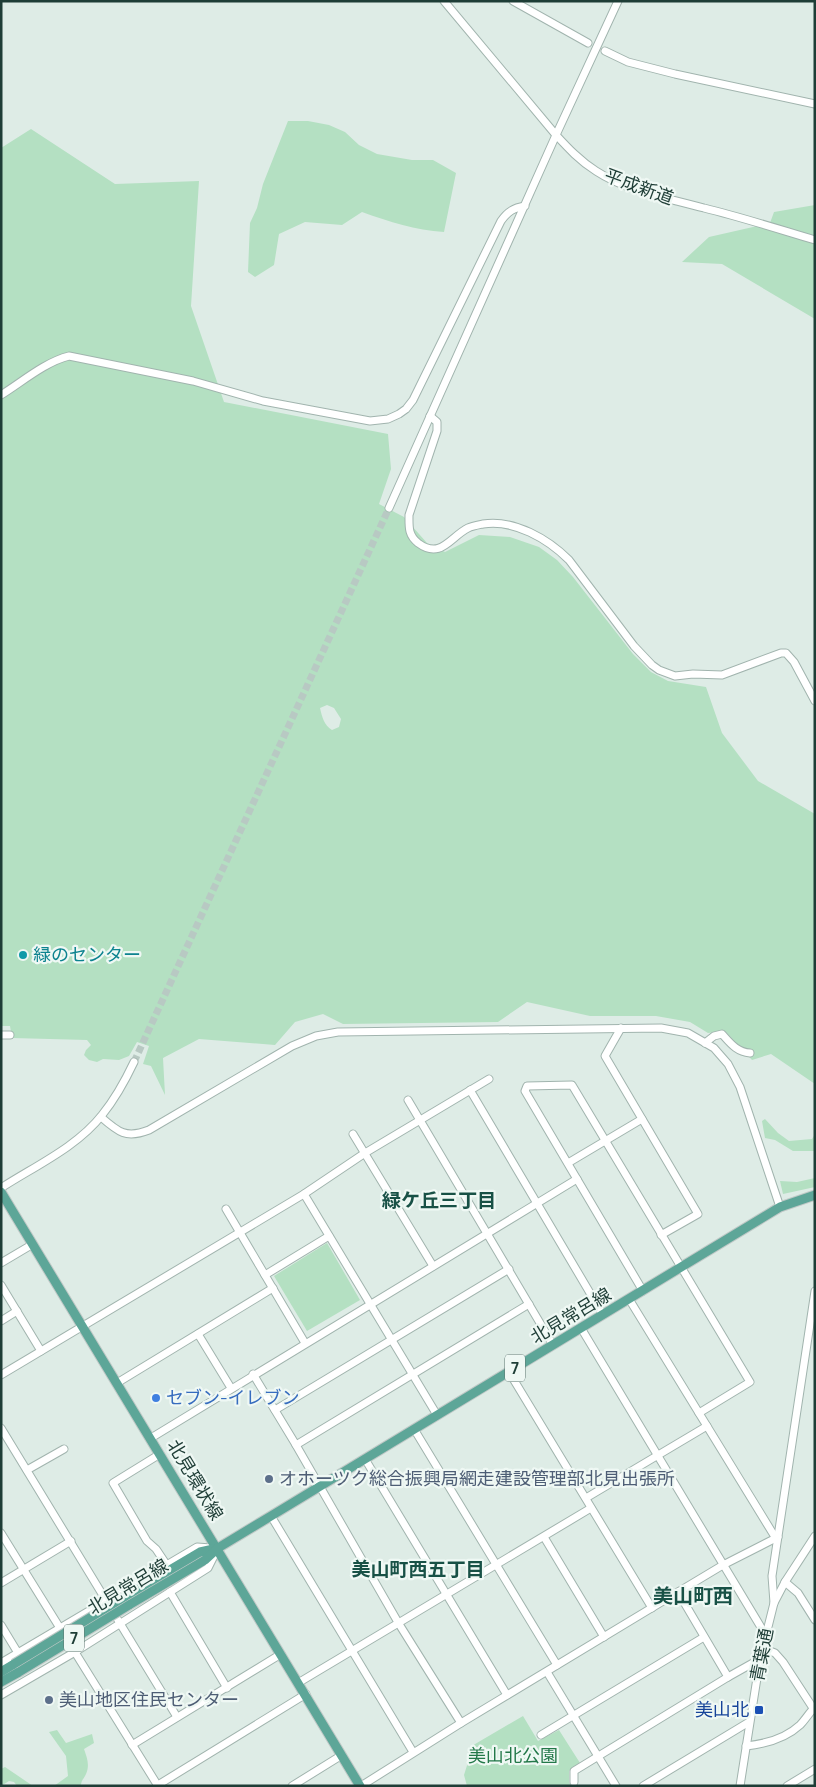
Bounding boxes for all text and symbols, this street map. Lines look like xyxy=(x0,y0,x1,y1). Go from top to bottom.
street label: 平成新道 xyxy=(601,162,677,210)
place label: 緑のセンター xyxy=(33,942,141,966)
marker: 緑のセンター xyxy=(17,949,29,961)
district label: 緑ケ丘三丁目 xyxy=(382,1187,496,1213)
street label: 北見常呂線 xyxy=(526,1282,615,1349)
road number: 7 xyxy=(505,1355,525,1382)
place label: セブン-イレブン xyxy=(166,1385,300,1409)
marker: セブン-イレブン xyxy=(150,1392,162,1404)
street label: 北見環状線 xyxy=(162,1435,229,1524)
place label: オホーツク総合振興局網走建設管理部北見出張所 xyxy=(279,1466,675,1490)
marker: オホーツク総合振興局網走建設管理部北見出張所 xyxy=(263,1473,275,1485)
street label: 北見常呂線 xyxy=(83,1553,172,1620)
district label: 美山町西五丁目 xyxy=(351,1556,485,1582)
district label: 美山町西 xyxy=(653,1582,733,1609)
road number: 7 xyxy=(64,1625,84,1652)
street label: 青葉通 xyxy=(744,1626,778,1684)
place label: 美山地区住民センター xyxy=(59,1687,239,1711)
marker: 美山地区住民センター xyxy=(43,1694,55,1706)
place label: 美山北 xyxy=(695,1697,749,1721)
marker: 美山北 xyxy=(753,1704,765,1716)
park label: 美山北公園 xyxy=(468,1743,558,1767)

